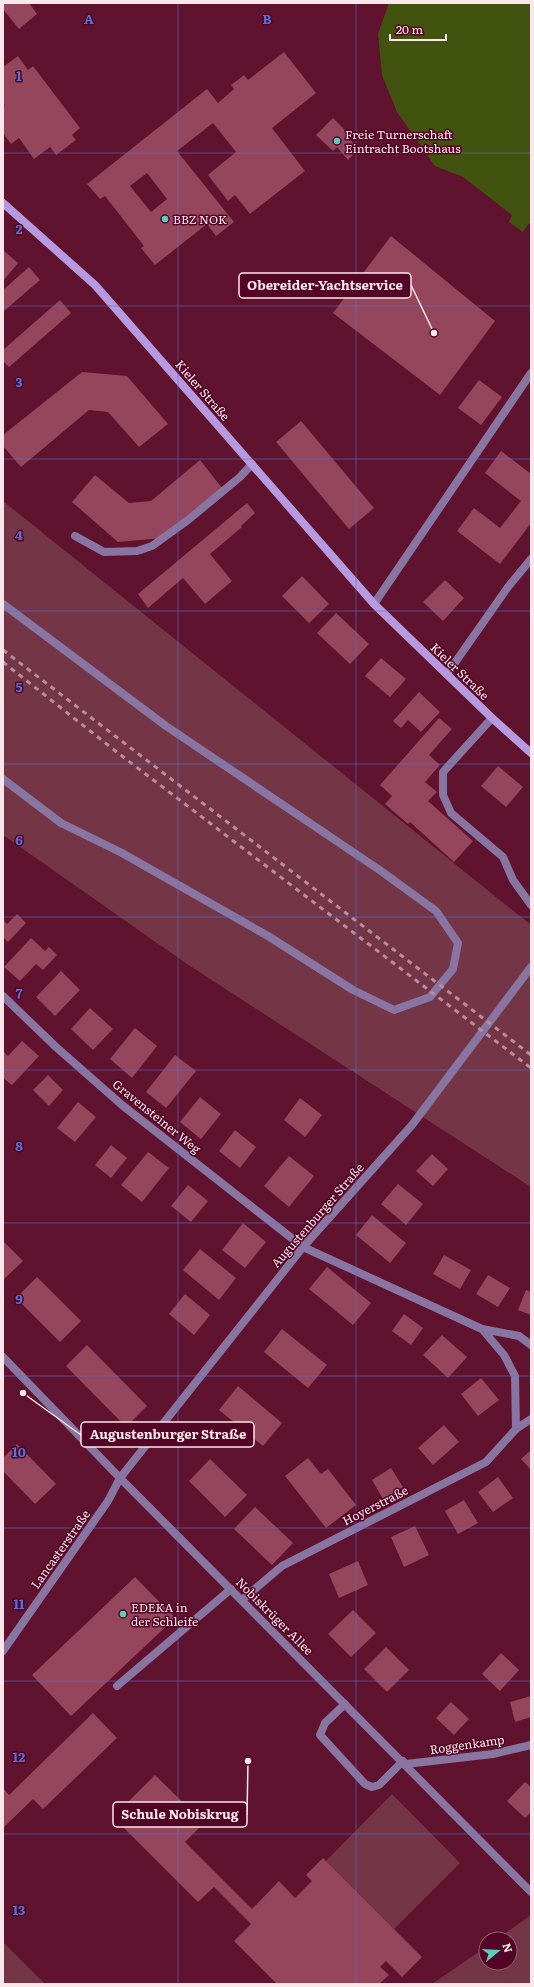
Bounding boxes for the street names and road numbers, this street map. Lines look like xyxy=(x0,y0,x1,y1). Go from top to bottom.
street label: Kieler Straße xyxy=(171,356,235,424)
street label: Kieler Straße xyxy=(427,638,493,704)
street label: Gravensteiner Weg xyxy=(109,1075,205,1157)
street label: Augustenburger Straße xyxy=(266,1159,368,1271)
street label: Hoyerstraße xyxy=(339,1481,411,1529)
street label: Lancasterstraße xyxy=(26,1506,94,1592)
street label: Nobiskrüger Allee xyxy=(232,1573,318,1659)
street label: Roggenkamp xyxy=(429,1730,505,1758)

